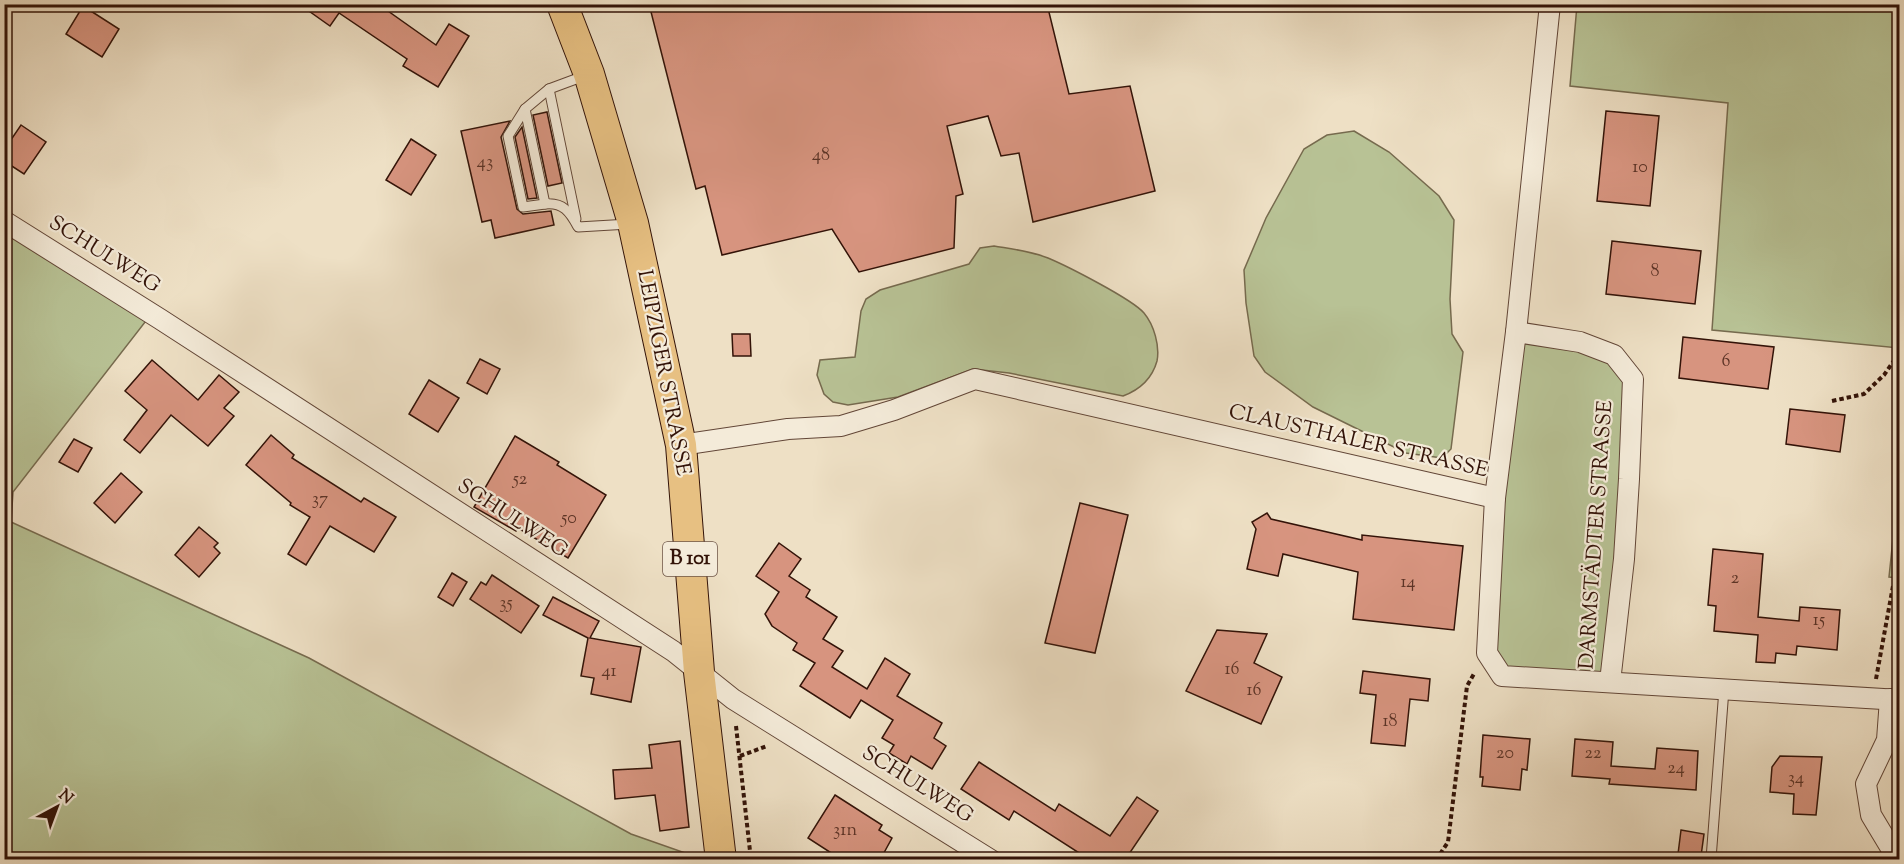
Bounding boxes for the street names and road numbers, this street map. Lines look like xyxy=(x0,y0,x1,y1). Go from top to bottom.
street label: SCHULWEG xyxy=(42,209,166,301)
street label: LEIPZIGER STRASSE xyxy=(628,268,698,479)
street label: CLAUSTHALER STRASSE xyxy=(1225,398,1491,487)
street label: DARMSTÄDTER STRASSE xyxy=(1573,399,1621,671)
street label: SCHULWEG xyxy=(451,472,573,566)
road number: B 101 xyxy=(663,542,717,576)
street label: SCHULWEG xyxy=(855,739,979,831)

